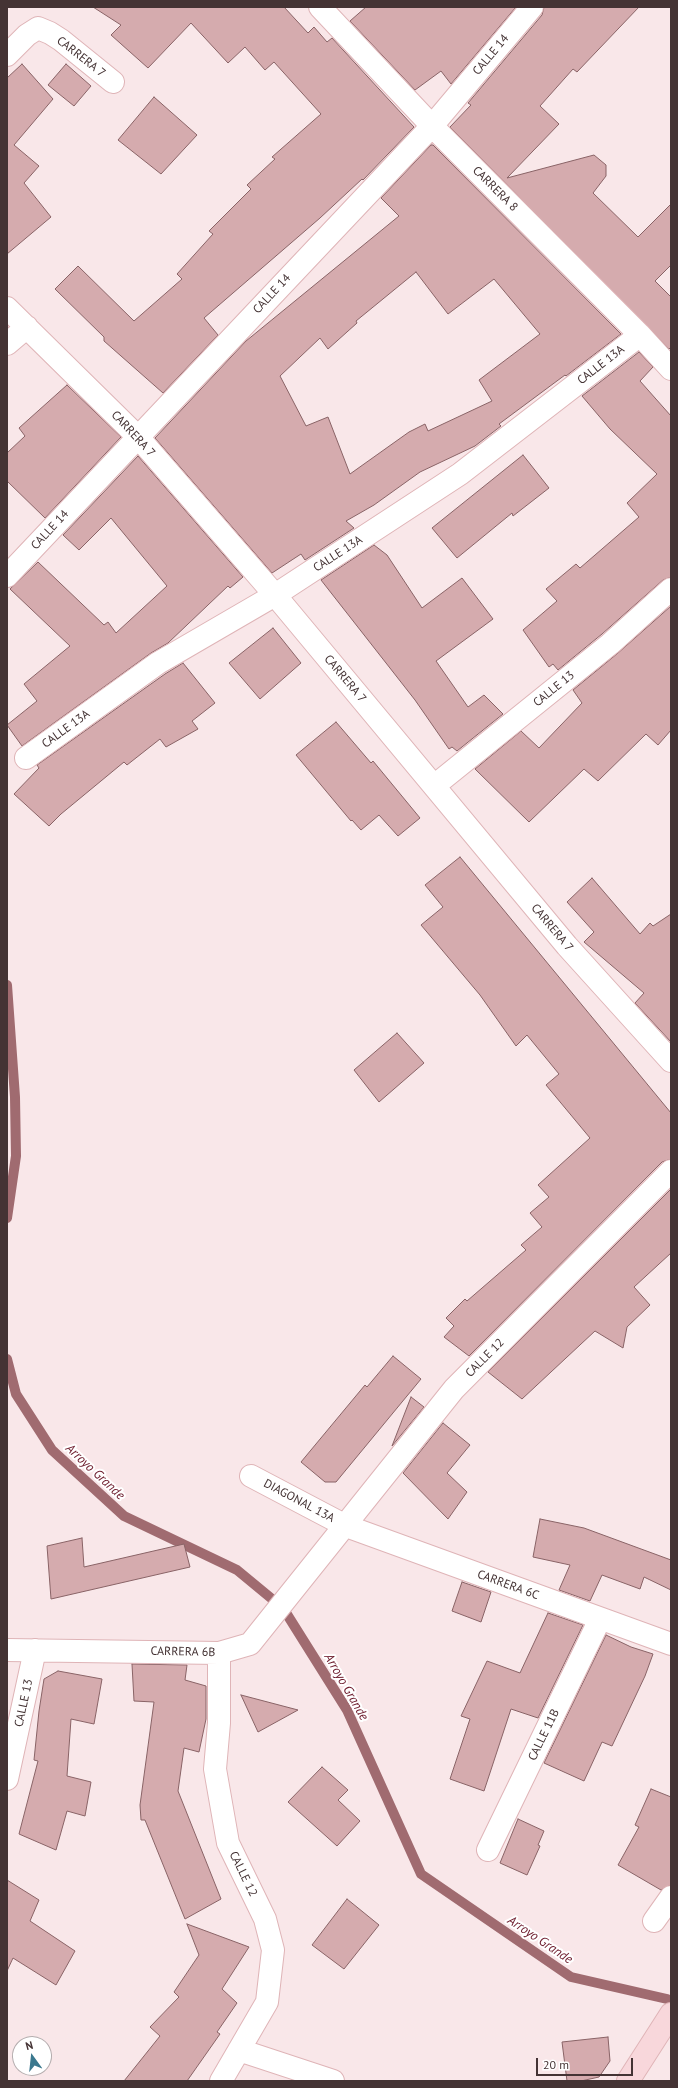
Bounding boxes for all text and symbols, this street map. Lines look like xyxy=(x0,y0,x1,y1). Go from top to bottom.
street label: CALLE 14 xyxy=(470,32,512,78)
street label: CARRERA 7 xyxy=(54,34,108,80)
street label: CARRERA 8 xyxy=(469,163,521,215)
street label: CALLE 14 xyxy=(250,271,294,317)
street label: CALLE 13A xyxy=(575,342,627,388)
street label: CARRERA 7 xyxy=(108,408,158,460)
street label: CALLE 14 xyxy=(28,507,72,553)
street label: CALLE 13A xyxy=(311,533,365,575)
street label: CARRERA 7 xyxy=(321,652,369,706)
street label: CALLE 13 xyxy=(531,668,577,710)
street label: CALLE 13A xyxy=(39,707,93,751)
street label: CARRERA 7 xyxy=(528,901,576,955)
street label: CALLE 12 xyxy=(463,1336,507,1380)
water label: Arroyo Grande xyxy=(62,1441,128,1503)
street label: DIAGONAL 13A xyxy=(261,1476,337,1526)
street label: CARRERA 6C xyxy=(475,1567,541,1603)
street label: CARRERA 6B xyxy=(150,1644,216,1660)
water label: Arroyo Grande xyxy=(321,1651,371,1723)
street label: CALLE 13 xyxy=(12,1678,36,1728)
street label: CALLE 11B xyxy=(525,1707,563,1763)
street label: CALLE 12 xyxy=(226,1849,260,1899)
water label: Arroyo Grande xyxy=(505,1913,575,1967)
north arrow xyxy=(12,2036,52,2076)
text: N xyxy=(24,2038,34,2053)
scale bar xyxy=(538,2050,635,2076)
text: 20 m xyxy=(543,2057,569,2072)

